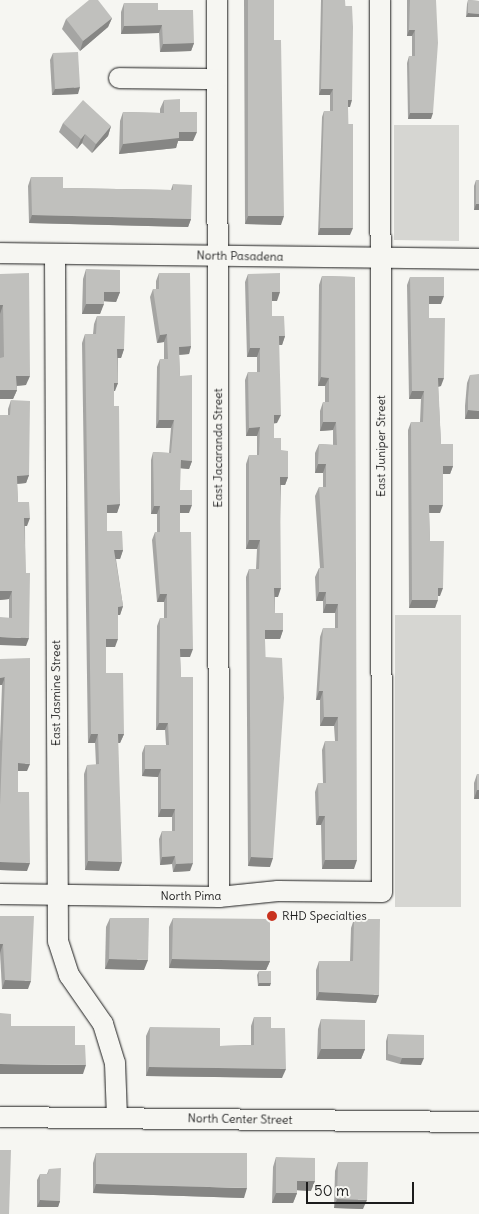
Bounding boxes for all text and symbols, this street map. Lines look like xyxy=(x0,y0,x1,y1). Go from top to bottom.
street label: North Pasadena xyxy=(196,248,284,264)
street label: East Jacaranda Street xyxy=(211,388,225,508)
street label: East Juniper Street xyxy=(374,395,388,497)
street label: East Jasmine Street xyxy=(49,640,63,746)
street label: North Pima xyxy=(161,889,221,903)
place label: RHD Specialties xyxy=(282,909,367,923)
marker: RHD Specialties xyxy=(266,910,278,922)
street label: North Center Street xyxy=(188,1111,292,1127)
scale bar xyxy=(309,1172,416,1204)
text: 50 m xyxy=(314,1181,349,1200)

